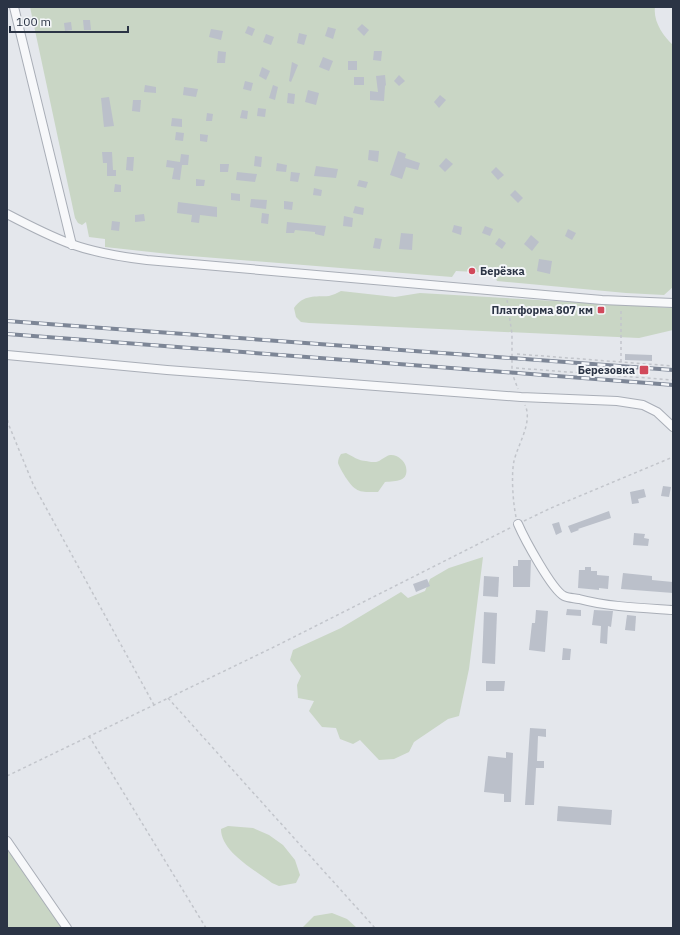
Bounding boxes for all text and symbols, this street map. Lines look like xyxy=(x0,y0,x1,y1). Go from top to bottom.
scale bar xyxy=(10,8,128,34)
text: 100 m xyxy=(16,14,51,29)
place label: Берёзка xyxy=(480,264,525,278)
marker: Берёзка xyxy=(467,266,477,276)
place label: Платформа 807 км xyxy=(492,303,593,317)
marker: Платформа 807 км xyxy=(596,305,606,315)
place label: Березовка xyxy=(578,363,635,377)
marker: Березовка xyxy=(638,364,650,376)

